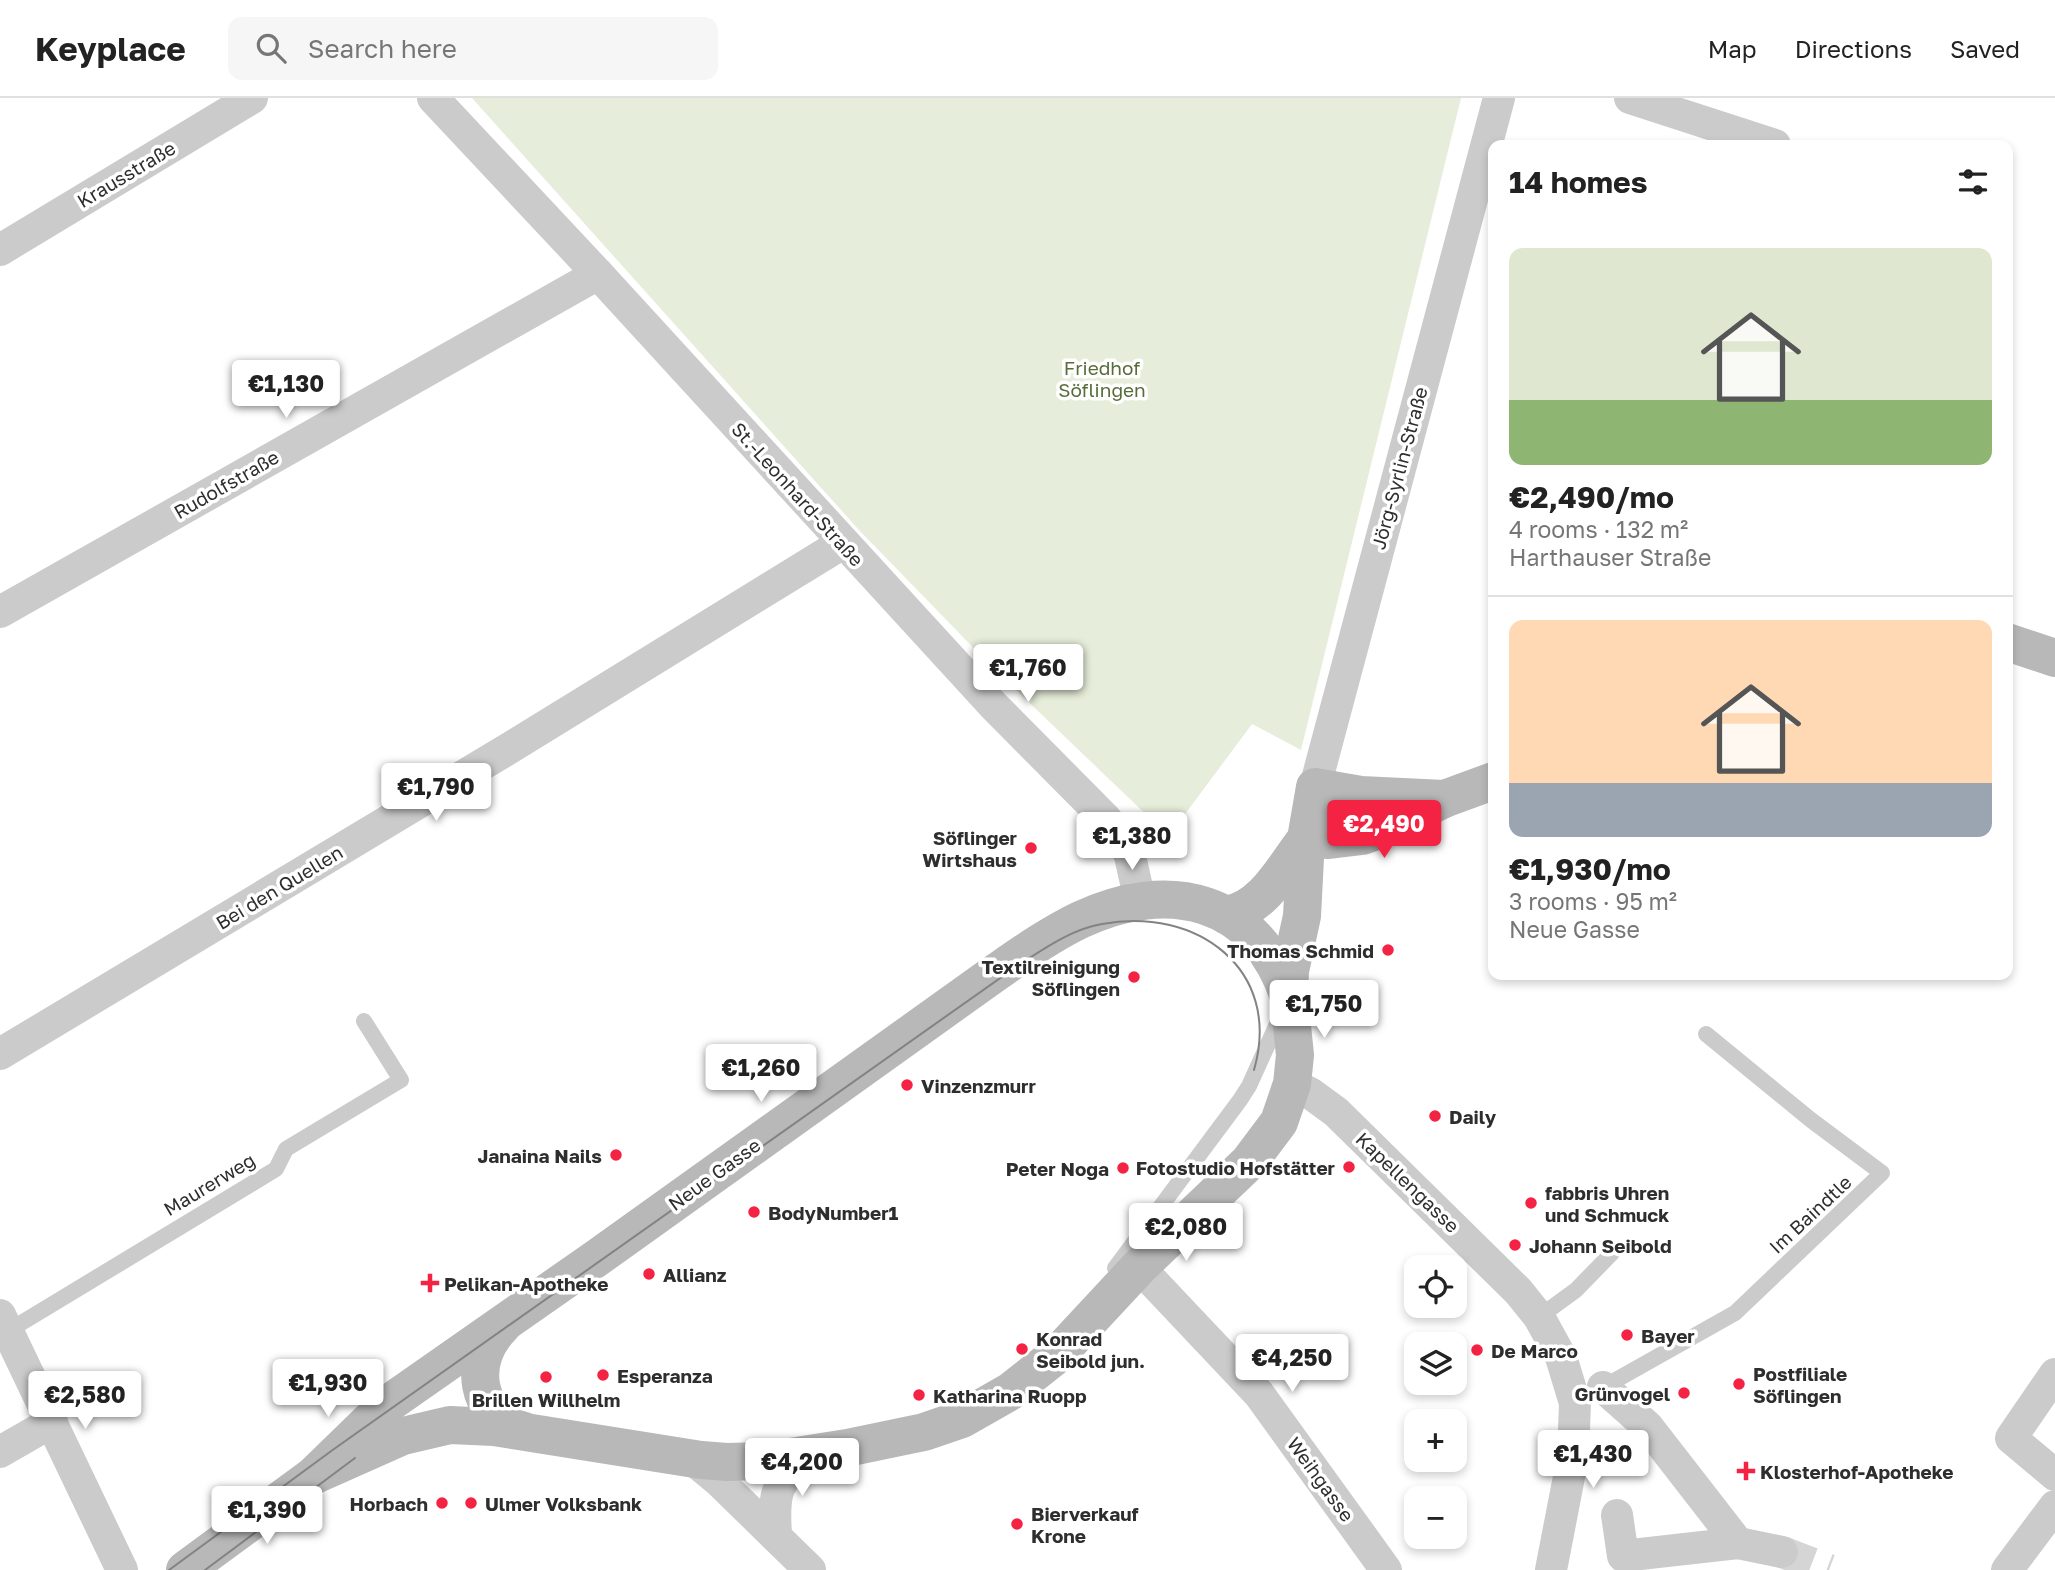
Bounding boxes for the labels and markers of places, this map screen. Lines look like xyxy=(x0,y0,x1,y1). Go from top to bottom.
pin: €1,130 xyxy=(229,360,343,420)
pin: €1,760 xyxy=(971,644,1085,704)
pin: €1,790 xyxy=(379,764,493,823)
pin: €2,490 xyxy=(1327,800,1441,860)
pin: €1,380 xyxy=(1075,812,1189,872)
place label: Söflinger Wirtshaus xyxy=(922,826,1018,871)
marker: Söflinger Wirtshaus xyxy=(1023,840,1039,856)
place label: Thomas Schmid xyxy=(1227,939,1374,962)
marker: Thomas Schmid xyxy=(1380,942,1396,958)
place label: Textilreinigung Söflingen xyxy=(981,955,1120,1000)
marker: Textilreinigung Söflingen xyxy=(1126,969,1142,985)
pin: €1,750 xyxy=(1267,981,1381,1040)
pin: €1,260 xyxy=(704,1044,818,1104)
place label: Vinzenzmurr xyxy=(921,1074,1037,1097)
marker: Vinzenzmurr xyxy=(899,1077,915,1093)
place label: Daily xyxy=(1449,1105,1497,1128)
marker: Daily xyxy=(1427,1108,1443,1124)
place label: Janaina Nails xyxy=(477,1144,602,1167)
marker: Janaina Nails xyxy=(608,1147,624,1163)
place label: Fotostudio Hofstätter xyxy=(1136,1156,1336,1179)
place label: Peter Noga xyxy=(1006,1157,1109,1180)
marker: Fotostudio Hofstätter xyxy=(1341,1159,1357,1175)
marker: Peter Noga xyxy=(1115,1160,1131,1176)
place label: fabbris Uhren und Schmuck xyxy=(1545,1181,1669,1226)
marker: fabbris Uhren und Schmuck xyxy=(1523,1195,1539,1211)
place label: BodyNumber1 xyxy=(768,1201,899,1224)
marker: BodyNumber1 xyxy=(746,1204,762,1220)
pin: €2,080 xyxy=(1129,1204,1243,1263)
place label: Johann Seibold xyxy=(1529,1234,1672,1257)
marker: Johann Seibold xyxy=(1507,1237,1523,1253)
place label: Allianz xyxy=(663,1263,727,1286)
marker: Allianz xyxy=(641,1266,657,1282)
place label: Pelikan-Apotheke xyxy=(444,1272,609,1295)
marker: Pelikan-Apotheke xyxy=(422,1275,438,1291)
place label: Bayer xyxy=(1641,1324,1695,1347)
place label: Konrad Seibold jun. xyxy=(1036,1327,1145,1372)
marker: Bayer xyxy=(1619,1327,1635,1343)
pin: €4,250 xyxy=(1235,1334,1349,1394)
place label: De Marco xyxy=(1491,1339,1578,1362)
marker: Konrad Seibold jun. xyxy=(1014,1341,1030,1357)
marker: De Marco xyxy=(1469,1342,1485,1358)
pin: €1,930 xyxy=(271,1360,385,1419)
place label: Postfiliale Söflingen xyxy=(1753,1362,1847,1407)
place label: Esperanza xyxy=(617,1364,713,1387)
marker: Esperanza xyxy=(595,1367,611,1383)
marker: Brillen Willhelm xyxy=(538,1369,554,1385)
pin: €2,580 xyxy=(28,1372,142,1431)
marker: Postfiliale Söflingen xyxy=(1731,1376,1747,1392)
place label: Grünvogel xyxy=(1574,1382,1670,1405)
place label: Katharina Ruopp xyxy=(933,1384,1087,1407)
marker: Grünvogel xyxy=(1676,1385,1692,1401)
marker: Katharina Ruopp xyxy=(911,1387,927,1403)
place label: Brillen Willhelm xyxy=(472,1388,620,1411)
pin: €1,430 xyxy=(1536,1430,1650,1490)
pin: €4,200 xyxy=(745,1438,859,1498)
place label: Klosterhof-Apotheke xyxy=(1760,1460,1954,1483)
marker: Klosterhof-Apotheke xyxy=(1738,1463,1754,1479)
pin: €1,390 xyxy=(210,1486,324,1546)
place label: Horbach xyxy=(350,1492,428,1515)
place label: Ulmer Volksbank xyxy=(485,1492,642,1515)
marker: Horbach xyxy=(434,1495,450,1511)
marker: Ulmer Volksbank xyxy=(463,1495,479,1511)
place label: Bierverkauf Krone xyxy=(1031,1502,1138,1547)
marker: Bierverkauf Krone xyxy=(1009,1516,1025,1532)

